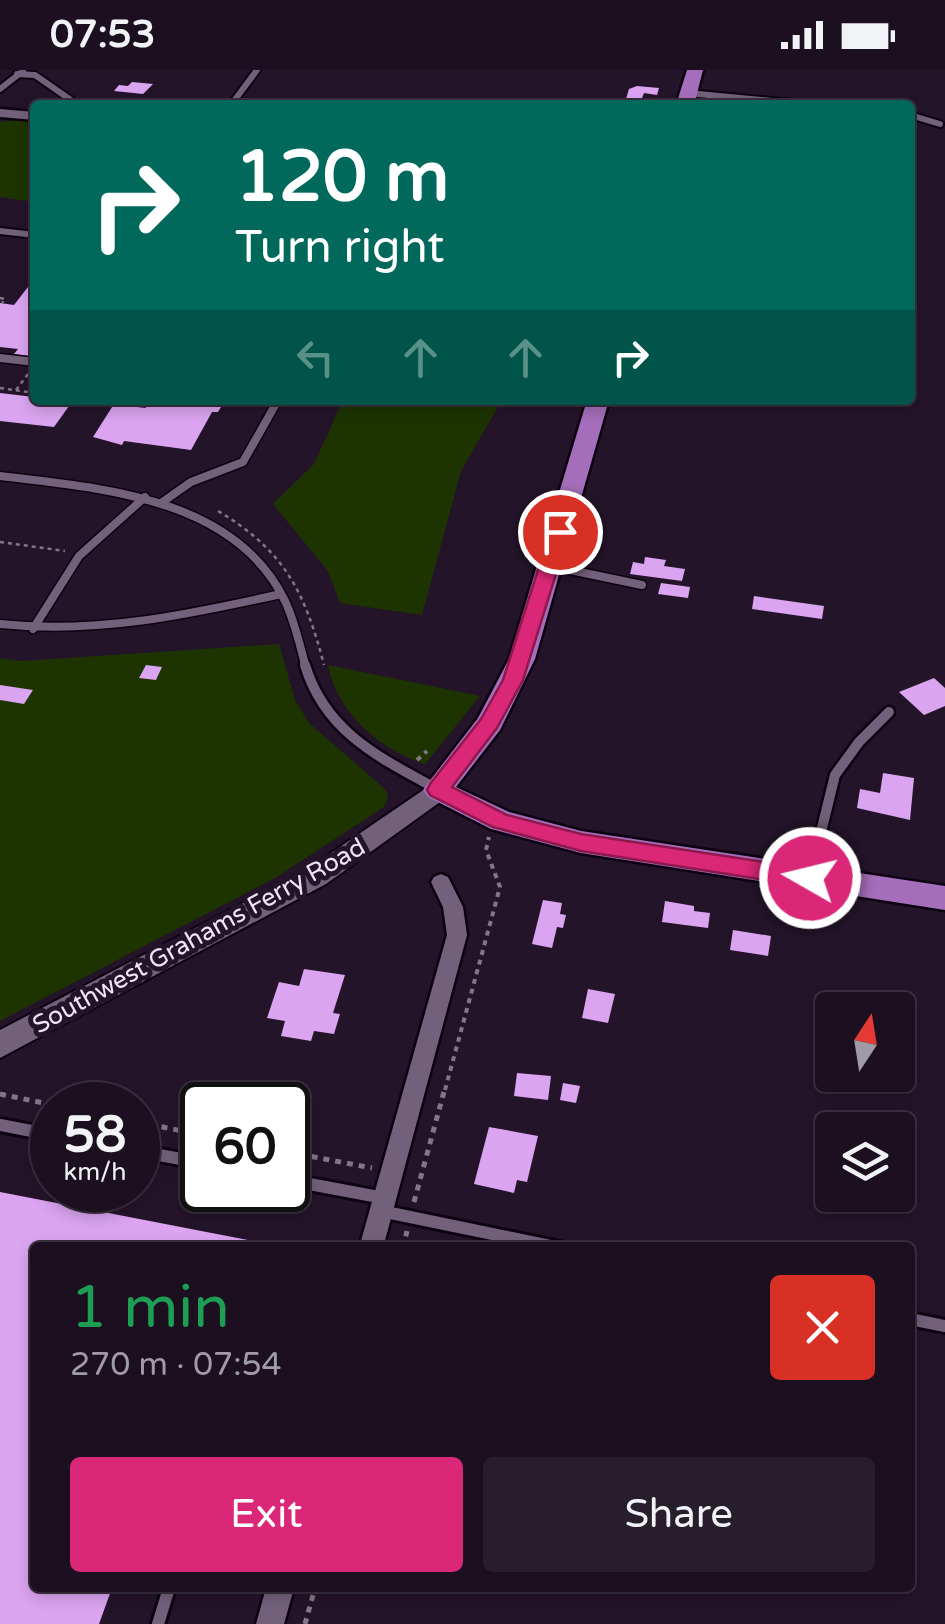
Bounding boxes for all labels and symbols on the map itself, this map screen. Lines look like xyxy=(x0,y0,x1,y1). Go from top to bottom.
pin xyxy=(518,490,603,575)
position arrow xyxy=(758,826,862,930)
street label: Southwest Grahams Ferry Road xyxy=(27,832,371,1040)
north arrow xyxy=(815,992,915,1092)
speed limit sign: 60 xyxy=(180,1082,310,1212)

